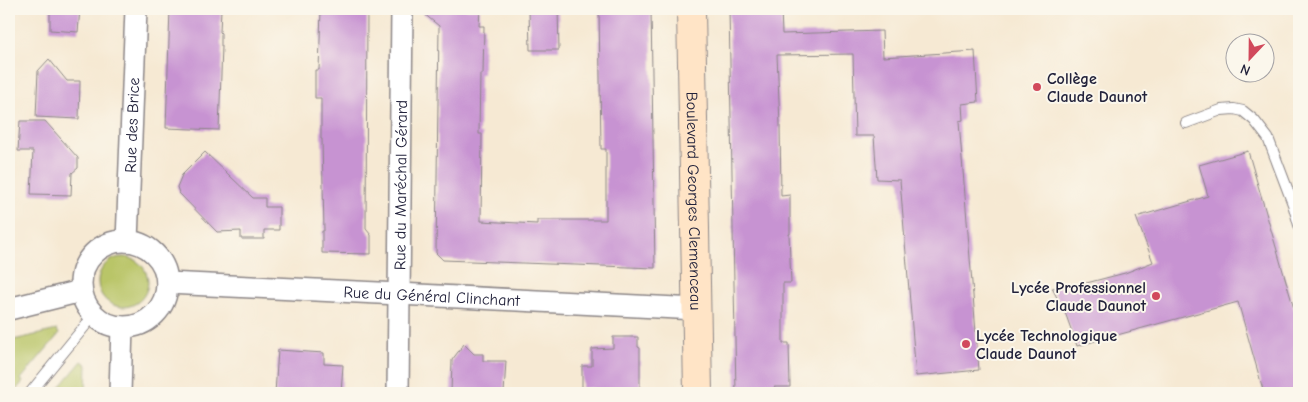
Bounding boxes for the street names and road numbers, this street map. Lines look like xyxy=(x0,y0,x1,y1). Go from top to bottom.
street label: Rue des Brice xyxy=(122,77,143,173)
street label: Boulevard Georges Clemenceau xyxy=(683,92,704,310)
street label: Rue du Maréchal Gérard xyxy=(391,100,411,270)
street label: Rue du Général Clinchant xyxy=(343,283,521,310)

